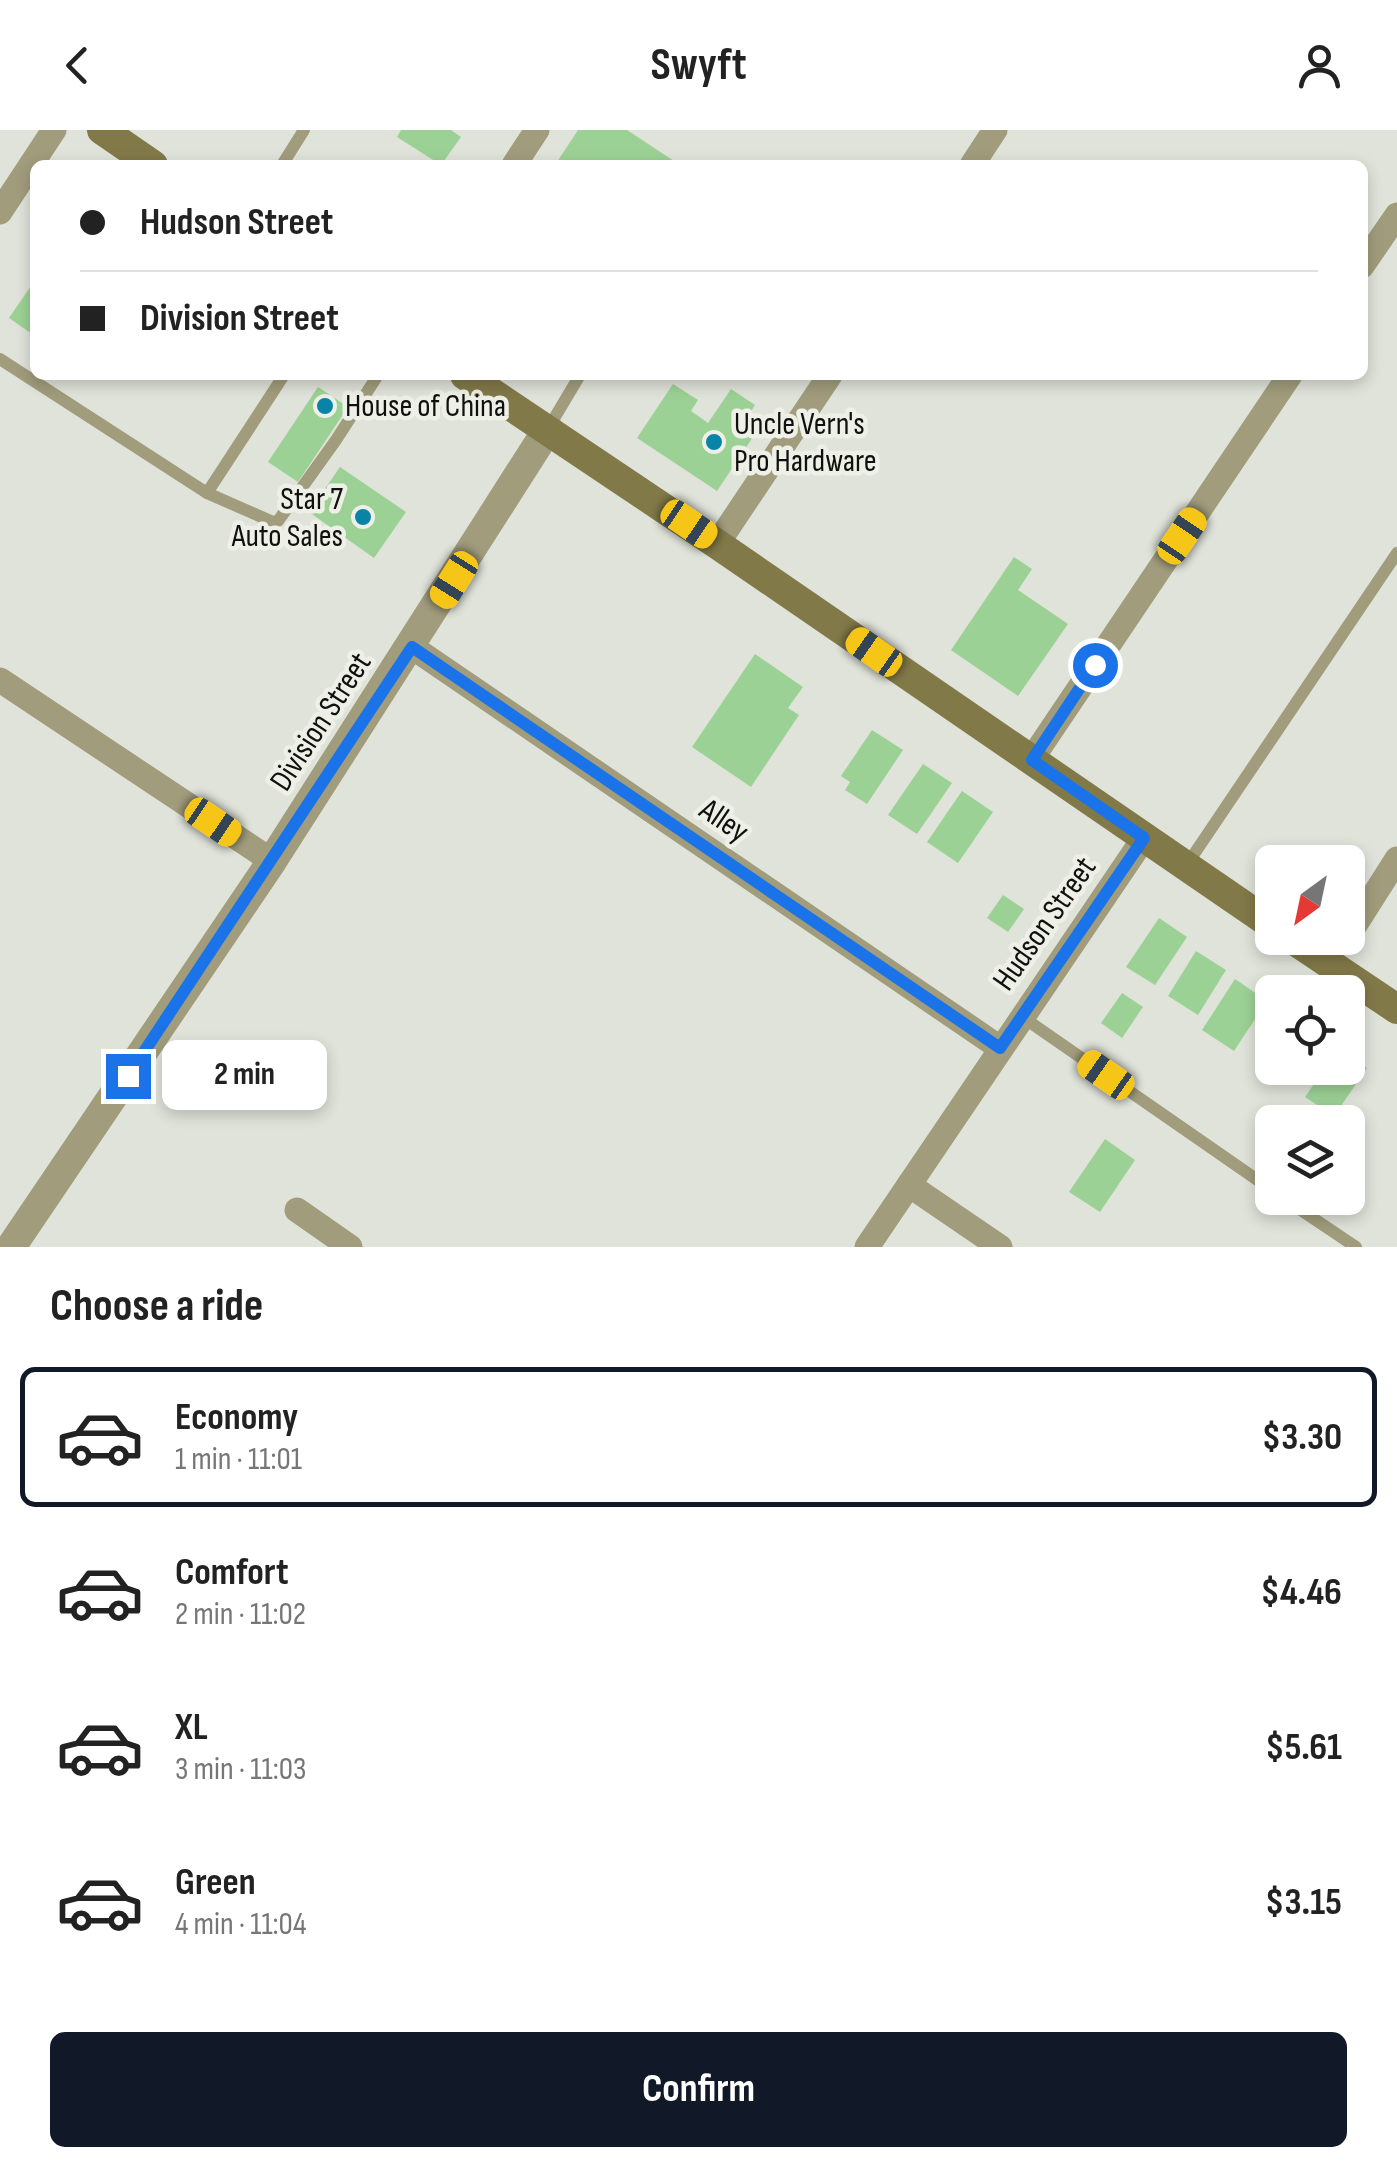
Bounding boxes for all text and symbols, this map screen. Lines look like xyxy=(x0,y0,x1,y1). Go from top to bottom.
icon: back xyxy=(50,38,105,93)
text: Swyft xyxy=(650,38,747,93)
icon: person xyxy=(1292,38,1347,93)
text: Hudson Street xyxy=(140,200,333,245)
text: Division Street xyxy=(140,296,339,341)
place label: House of China xyxy=(345,387,506,426)
marker: House of China xyxy=(314,395,336,417)
place label: Uncle Vern's Pro Hardware xyxy=(734,405,877,481)
marker: Uncle Vern's Pro Hardware xyxy=(703,431,725,453)
place label: Star 7 Auto Sales xyxy=(231,480,343,556)
car xyxy=(656,495,722,553)
car xyxy=(1153,503,1211,569)
marker: Star 7 Auto Sales xyxy=(352,506,374,528)
car xyxy=(425,547,483,613)
car xyxy=(841,623,907,681)
route start xyxy=(1073,643,1118,688)
street label: Division Street xyxy=(262,646,380,798)
street label: Alley xyxy=(691,790,756,851)
car xyxy=(180,793,246,851)
north arrow xyxy=(1255,845,1365,955)
map controls xyxy=(1255,845,1365,1215)
street label: Hudson Street xyxy=(985,850,1105,998)
button: locate xyxy=(1255,975,1365,1085)
callout: 2 min xyxy=(163,1041,328,1111)
car xyxy=(1073,1046,1139,1104)
route end xyxy=(106,1054,151,1099)
text: 2 min xyxy=(214,1055,275,1094)
button: layers xyxy=(1255,1105,1365,1215)
text: Choose a ride xyxy=(50,1279,263,1334)
icon: car xyxy=(55,1392,145,1482)
text: Economy xyxy=(175,1395,298,1440)
text: $3.30 xyxy=(1262,1415,1342,1460)
text: 1 min · 11:01 xyxy=(175,1440,302,1479)
icon: car xyxy=(55,1547,145,1637)
text: Comfort xyxy=(175,1550,289,1595)
text: $4.46 xyxy=(1260,1570,1342,1615)
text: 2 min · 11:02 xyxy=(175,1595,306,1634)
icon: car xyxy=(55,1702,145,1792)
text: XL xyxy=(175,1705,208,1750)
text: $5.61 xyxy=(1265,1725,1342,1770)
text: 3 min · 11:03 xyxy=(175,1750,306,1789)
icon: car xyxy=(55,1857,145,1947)
text: Green xyxy=(175,1860,256,1905)
text: $3.15 xyxy=(1265,1880,1342,1925)
text: 4 min · 11:04 xyxy=(175,1905,306,1944)
button: Confirm xyxy=(50,2032,1347,2147)

